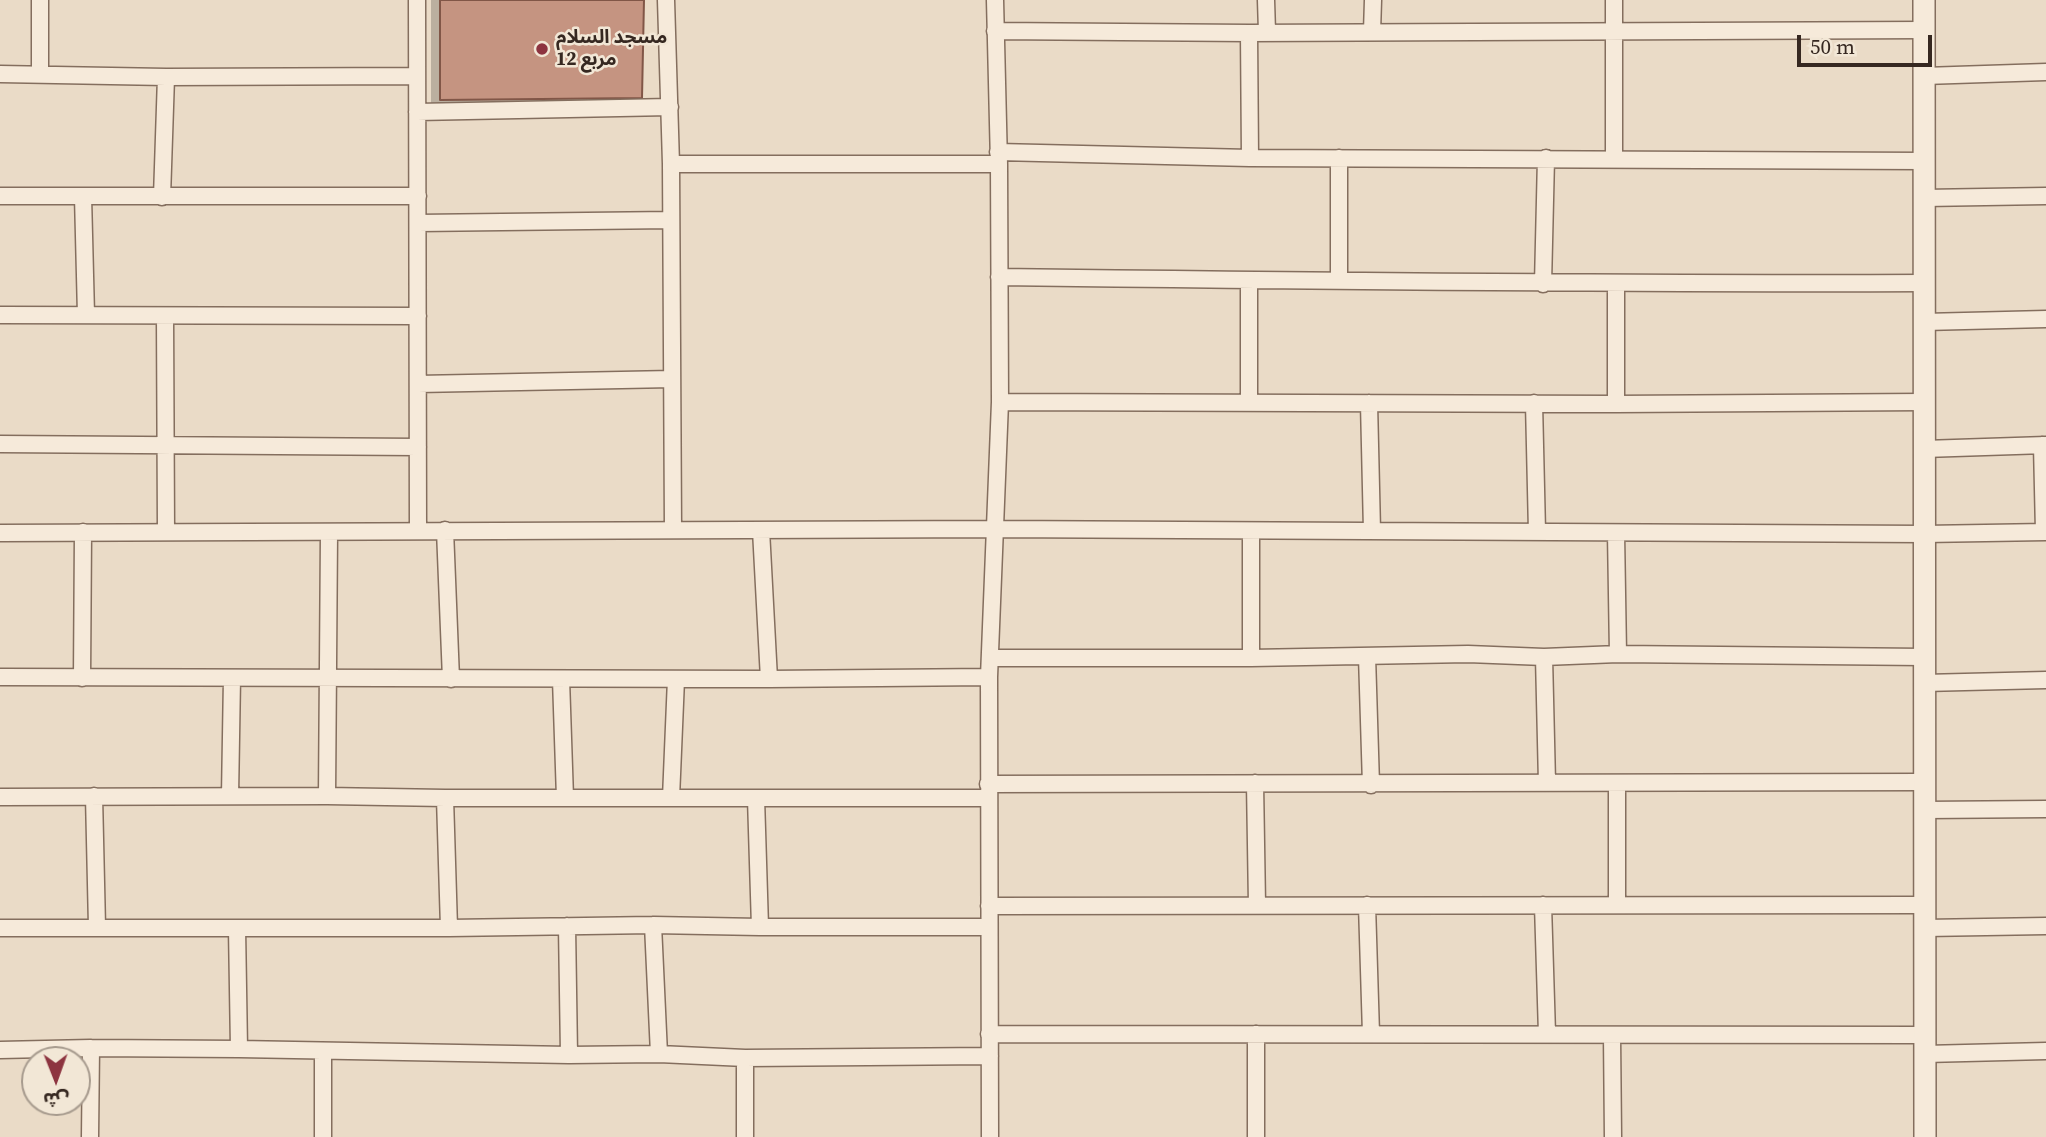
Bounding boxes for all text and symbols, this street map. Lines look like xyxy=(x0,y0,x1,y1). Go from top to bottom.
scale bar xyxy=(1801,21,1936,65)
place label: مسجد السلام مربع 12 xyxy=(556,27,667,71)
text: 50 m xyxy=(1810,32,1855,61)
marker: مسجد السلام مربع 12 xyxy=(534,41,550,57)
north arrow xyxy=(21,1046,91,1116)
text: ش xyxy=(43,1087,70,1113)

